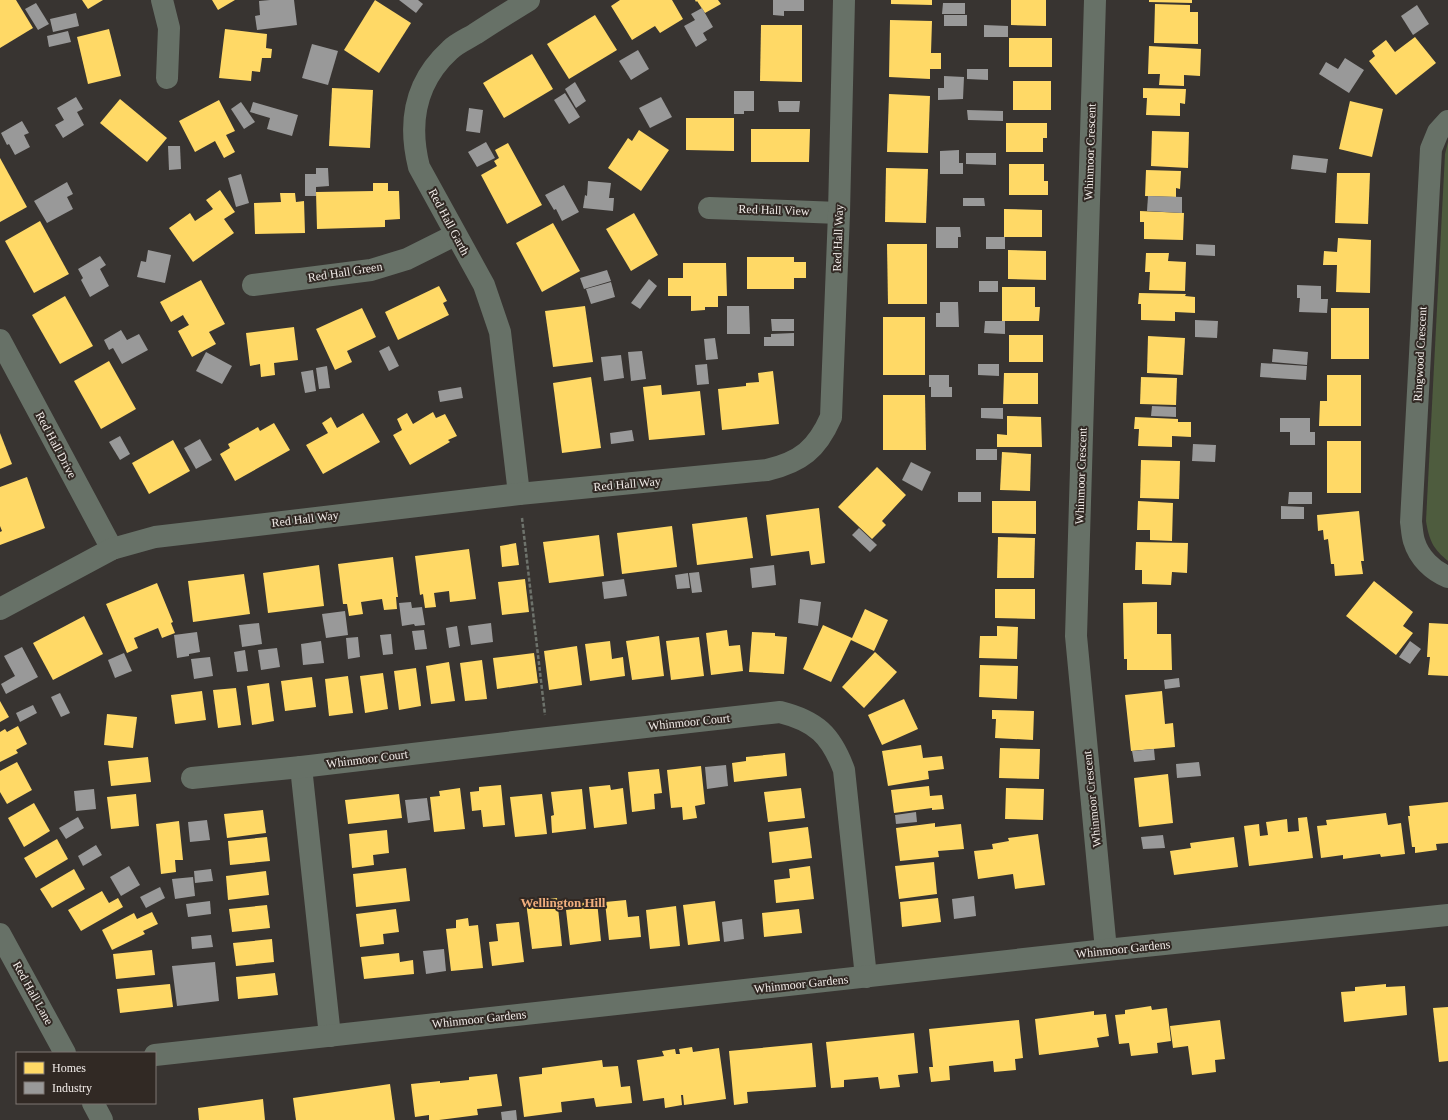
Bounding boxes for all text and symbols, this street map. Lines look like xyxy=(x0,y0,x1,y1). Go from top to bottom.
street label: Whinmoor Crescent xyxy=(1081,103,1099,201)
street label: Red Hall Garth xyxy=(426,186,472,258)
street label: Red Hall View xyxy=(738,202,810,218)
street label: Red Hall Way xyxy=(830,204,846,272)
street label: Red Hall Green xyxy=(307,259,383,285)
street label: Ringwood Crescent xyxy=(1411,306,1430,402)
street label: Red Hall Drive xyxy=(33,409,79,481)
street label: Whinmoor Crescent xyxy=(1072,427,1090,525)
street label: Red Hall Way xyxy=(593,474,661,494)
street label: Red Hall Way xyxy=(271,508,339,530)
street label: Whinmoor Court xyxy=(647,711,731,733)
street label: Whinmoor Court xyxy=(325,747,409,771)
street label: Whinmoor Crescent xyxy=(1080,749,1104,848)
district label: Wellington Hill xyxy=(521,895,606,910)
street label: Whinmoor Gardens xyxy=(1075,937,1171,961)
street label: Red Hall Lane xyxy=(10,959,56,1027)
street label: Whinmoor Gardens xyxy=(753,972,849,996)
street label: Whinmoor Gardens xyxy=(431,1007,527,1031)
legend xyxy=(16,1052,156,1104)
text: Homes xyxy=(52,1061,86,1075)
text: Industry xyxy=(52,1081,92,1095)

